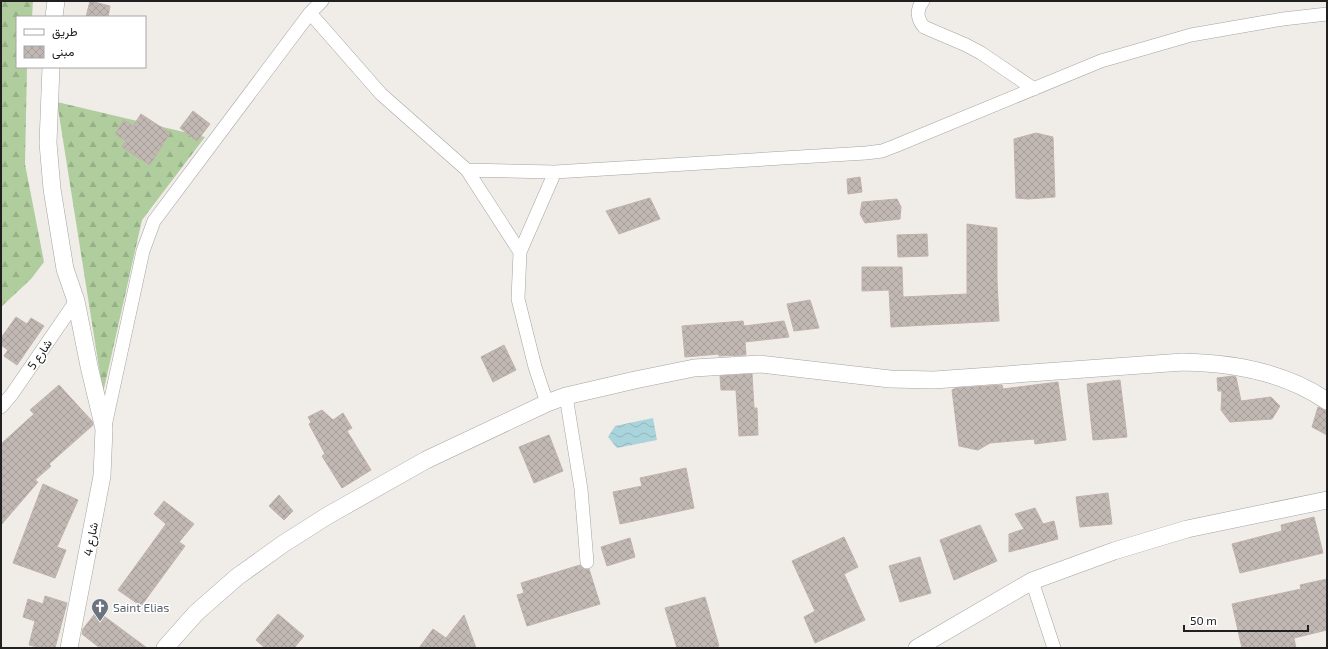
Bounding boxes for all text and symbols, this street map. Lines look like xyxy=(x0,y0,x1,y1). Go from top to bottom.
legend xyxy=(16,16,146,68)
text: طريق xyxy=(52,24,78,40)
text: مبنى xyxy=(52,44,74,60)
street label: شارع 5 xyxy=(24,336,57,373)
street label: شارع 4 xyxy=(80,521,103,558)
church icon: Saint Elias xyxy=(90,597,110,622)
place label: Saint Elias xyxy=(113,600,169,614)
scale bar xyxy=(1184,607,1308,633)
text: 50 m xyxy=(1190,613,1217,627)

